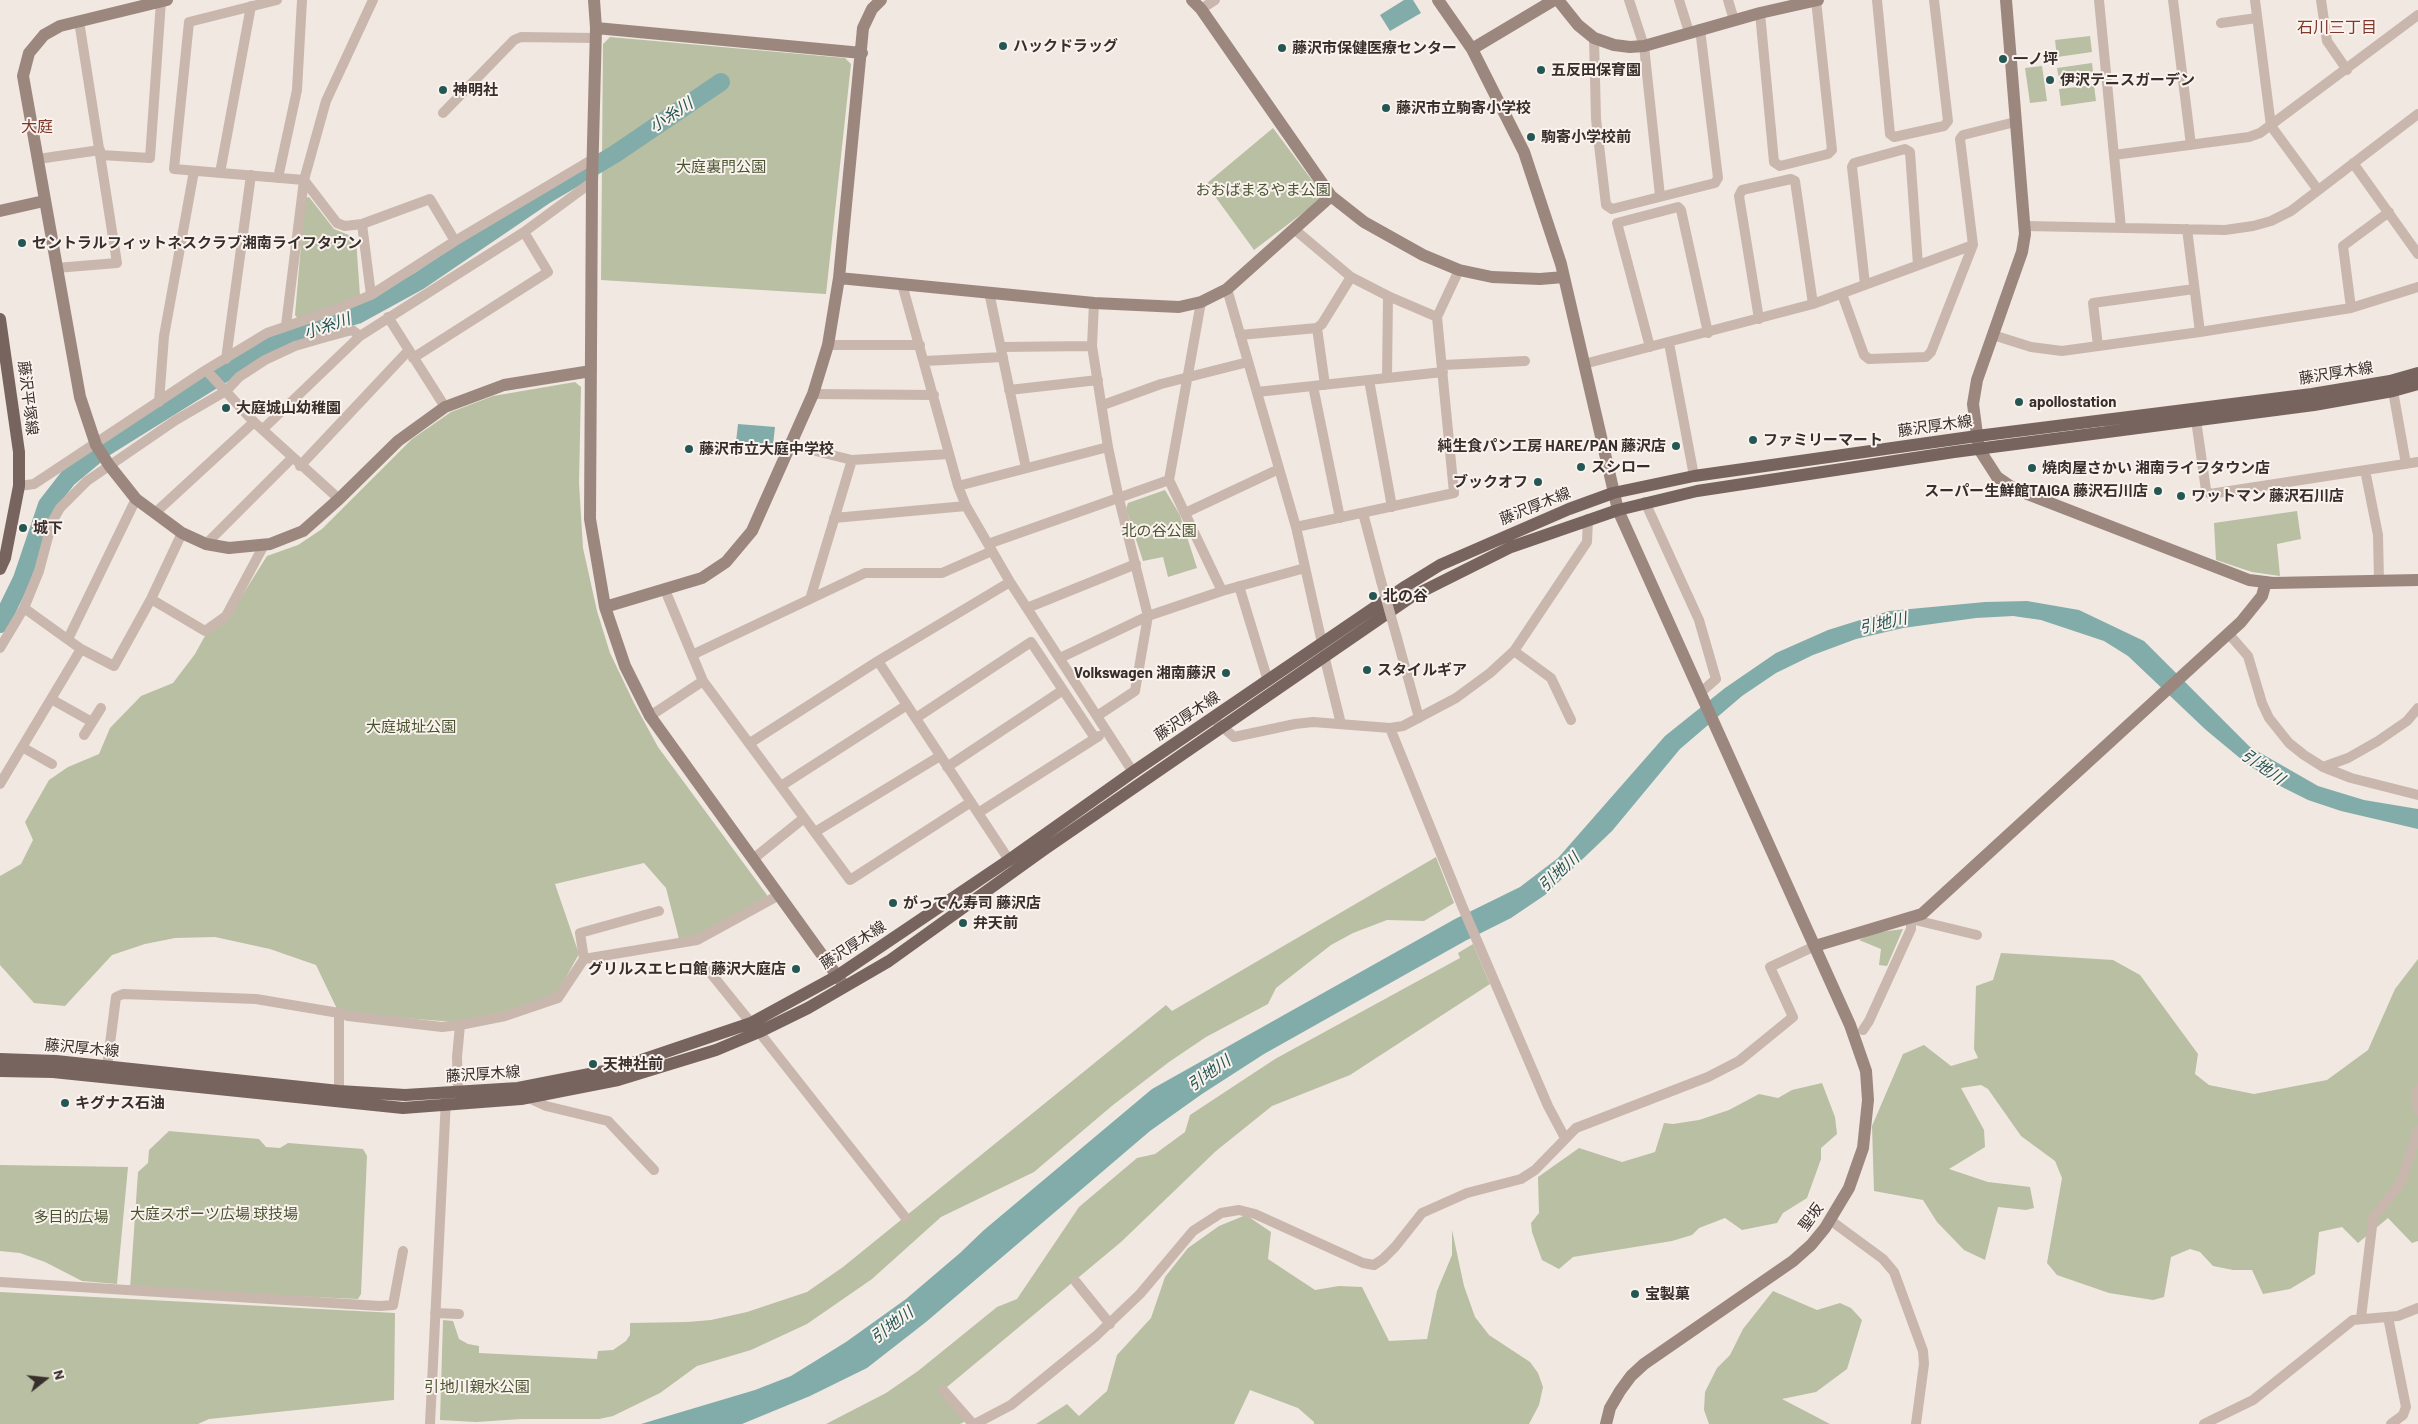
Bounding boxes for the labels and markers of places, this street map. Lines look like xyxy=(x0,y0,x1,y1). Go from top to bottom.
place label: ハックドラッグ xyxy=(1013,37,1118,55)
place label: 藤沢市保健医療センター xyxy=(1292,39,1457,57)
marker: ハックドラッグ xyxy=(997,40,1009,52)
marker: 藤沢市保健医療センター xyxy=(1276,42,1288,54)
place label: 一ノ坪 xyxy=(2013,50,2058,68)
marker: 一ノ坪 xyxy=(1997,53,2009,65)
place label: 五反田保育園 xyxy=(1551,61,1641,79)
marker: 五反田保育園 xyxy=(1535,64,1547,76)
place label: 伊沢テニスガーデン xyxy=(2060,71,2195,89)
marker: 伊沢テニスガーデン xyxy=(2044,74,2056,86)
place label: 神明社 xyxy=(453,81,498,99)
marker: 神明社 xyxy=(437,84,449,96)
place label: 藤沢市立駒寄小学校 xyxy=(1396,99,1531,117)
marker: 藤沢市立駒寄小学校 xyxy=(1380,102,1392,114)
place label: 駒寄小学校前 xyxy=(1541,128,1631,146)
marker: 駒寄小学校前 xyxy=(1525,131,1537,143)
place label: セントラルフィットネスクラブ湘南ライフタウン xyxy=(32,234,362,252)
marker: セントラルフィットネスクラブ湘南ライフタウン xyxy=(16,237,28,249)
place label: apollostation xyxy=(2029,393,2116,411)
marker: apollostation xyxy=(2013,396,2025,408)
place label: 大庭城山幼稚園 xyxy=(236,399,341,417)
marker: 大庭城山幼稚園 xyxy=(220,402,232,414)
place label: ファミリーマート xyxy=(1763,431,1883,449)
marker: ファミリーマート xyxy=(1747,434,1759,446)
place label: 純生食パン工房 HARE/PAN 藤沢店 xyxy=(1437,437,1666,455)
place label: 藤沢市立大庭中学校 xyxy=(699,440,834,458)
marker: 純生食パン工房 HARE/PAN 藤沢店 xyxy=(1670,440,1682,452)
marker: 藤沢市立大庭中学校 xyxy=(683,443,695,455)
place label: スシロー xyxy=(1591,458,1651,476)
place label: 焼肉屋さかい 湘南ライフタウン店 xyxy=(2042,459,2270,477)
marker: スシロー xyxy=(1575,461,1587,473)
marker: 焼肉屋さかい 湘南ライフタウン店 xyxy=(2026,462,2038,474)
place label: ブックオフ xyxy=(1453,473,1528,491)
marker: ブックオフ xyxy=(1532,476,1544,488)
place label: スーパー生鮮館TAIGA 藤沢石川店 xyxy=(1924,482,2148,500)
marker: スーパー生鮮館TAIGA 藤沢石川店 xyxy=(2152,485,2164,497)
place label: ワットマン 藤沢石川店 xyxy=(2191,487,2344,505)
marker: ワットマン 藤沢石川店 xyxy=(2175,490,2187,502)
place label: 城下 xyxy=(33,519,63,537)
marker: 城下 xyxy=(17,522,29,534)
place label: 北の谷 xyxy=(1383,587,1428,605)
marker: 北の谷 xyxy=(1367,590,1379,602)
place label: スタイルギア xyxy=(1377,661,1467,679)
place label: Volkswagen 湘南藤沢 xyxy=(1074,664,1216,682)
marker: スタイルギア xyxy=(1361,664,1373,676)
marker: Volkswagen 湘南藤沢 xyxy=(1220,667,1232,679)
place label: がってん寿司 藤沢店 xyxy=(903,894,1041,912)
marker: がってん寿司 藤沢店 xyxy=(887,897,899,909)
place label: 弁天前 xyxy=(973,914,1018,932)
marker: 弁天前 xyxy=(957,917,969,929)
place label: グリルスエヒロ館 藤沢大庭店 xyxy=(588,960,786,978)
marker: グリルスエヒロ館 藤沢大庭店 xyxy=(790,963,802,975)
place label: 天神社前 xyxy=(603,1055,663,1073)
marker: 天神社前 xyxy=(587,1058,599,1070)
place label: キグナス石油 xyxy=(75,1094,165,1112)
marker: キグナス石油 xyxy=(59,1097,71,1109)
place label: 宝製菓 xyxy=(1645,1285,1690,1303)
marker: 宝製菓 xyxy=(1629,1288,1641,1300)

